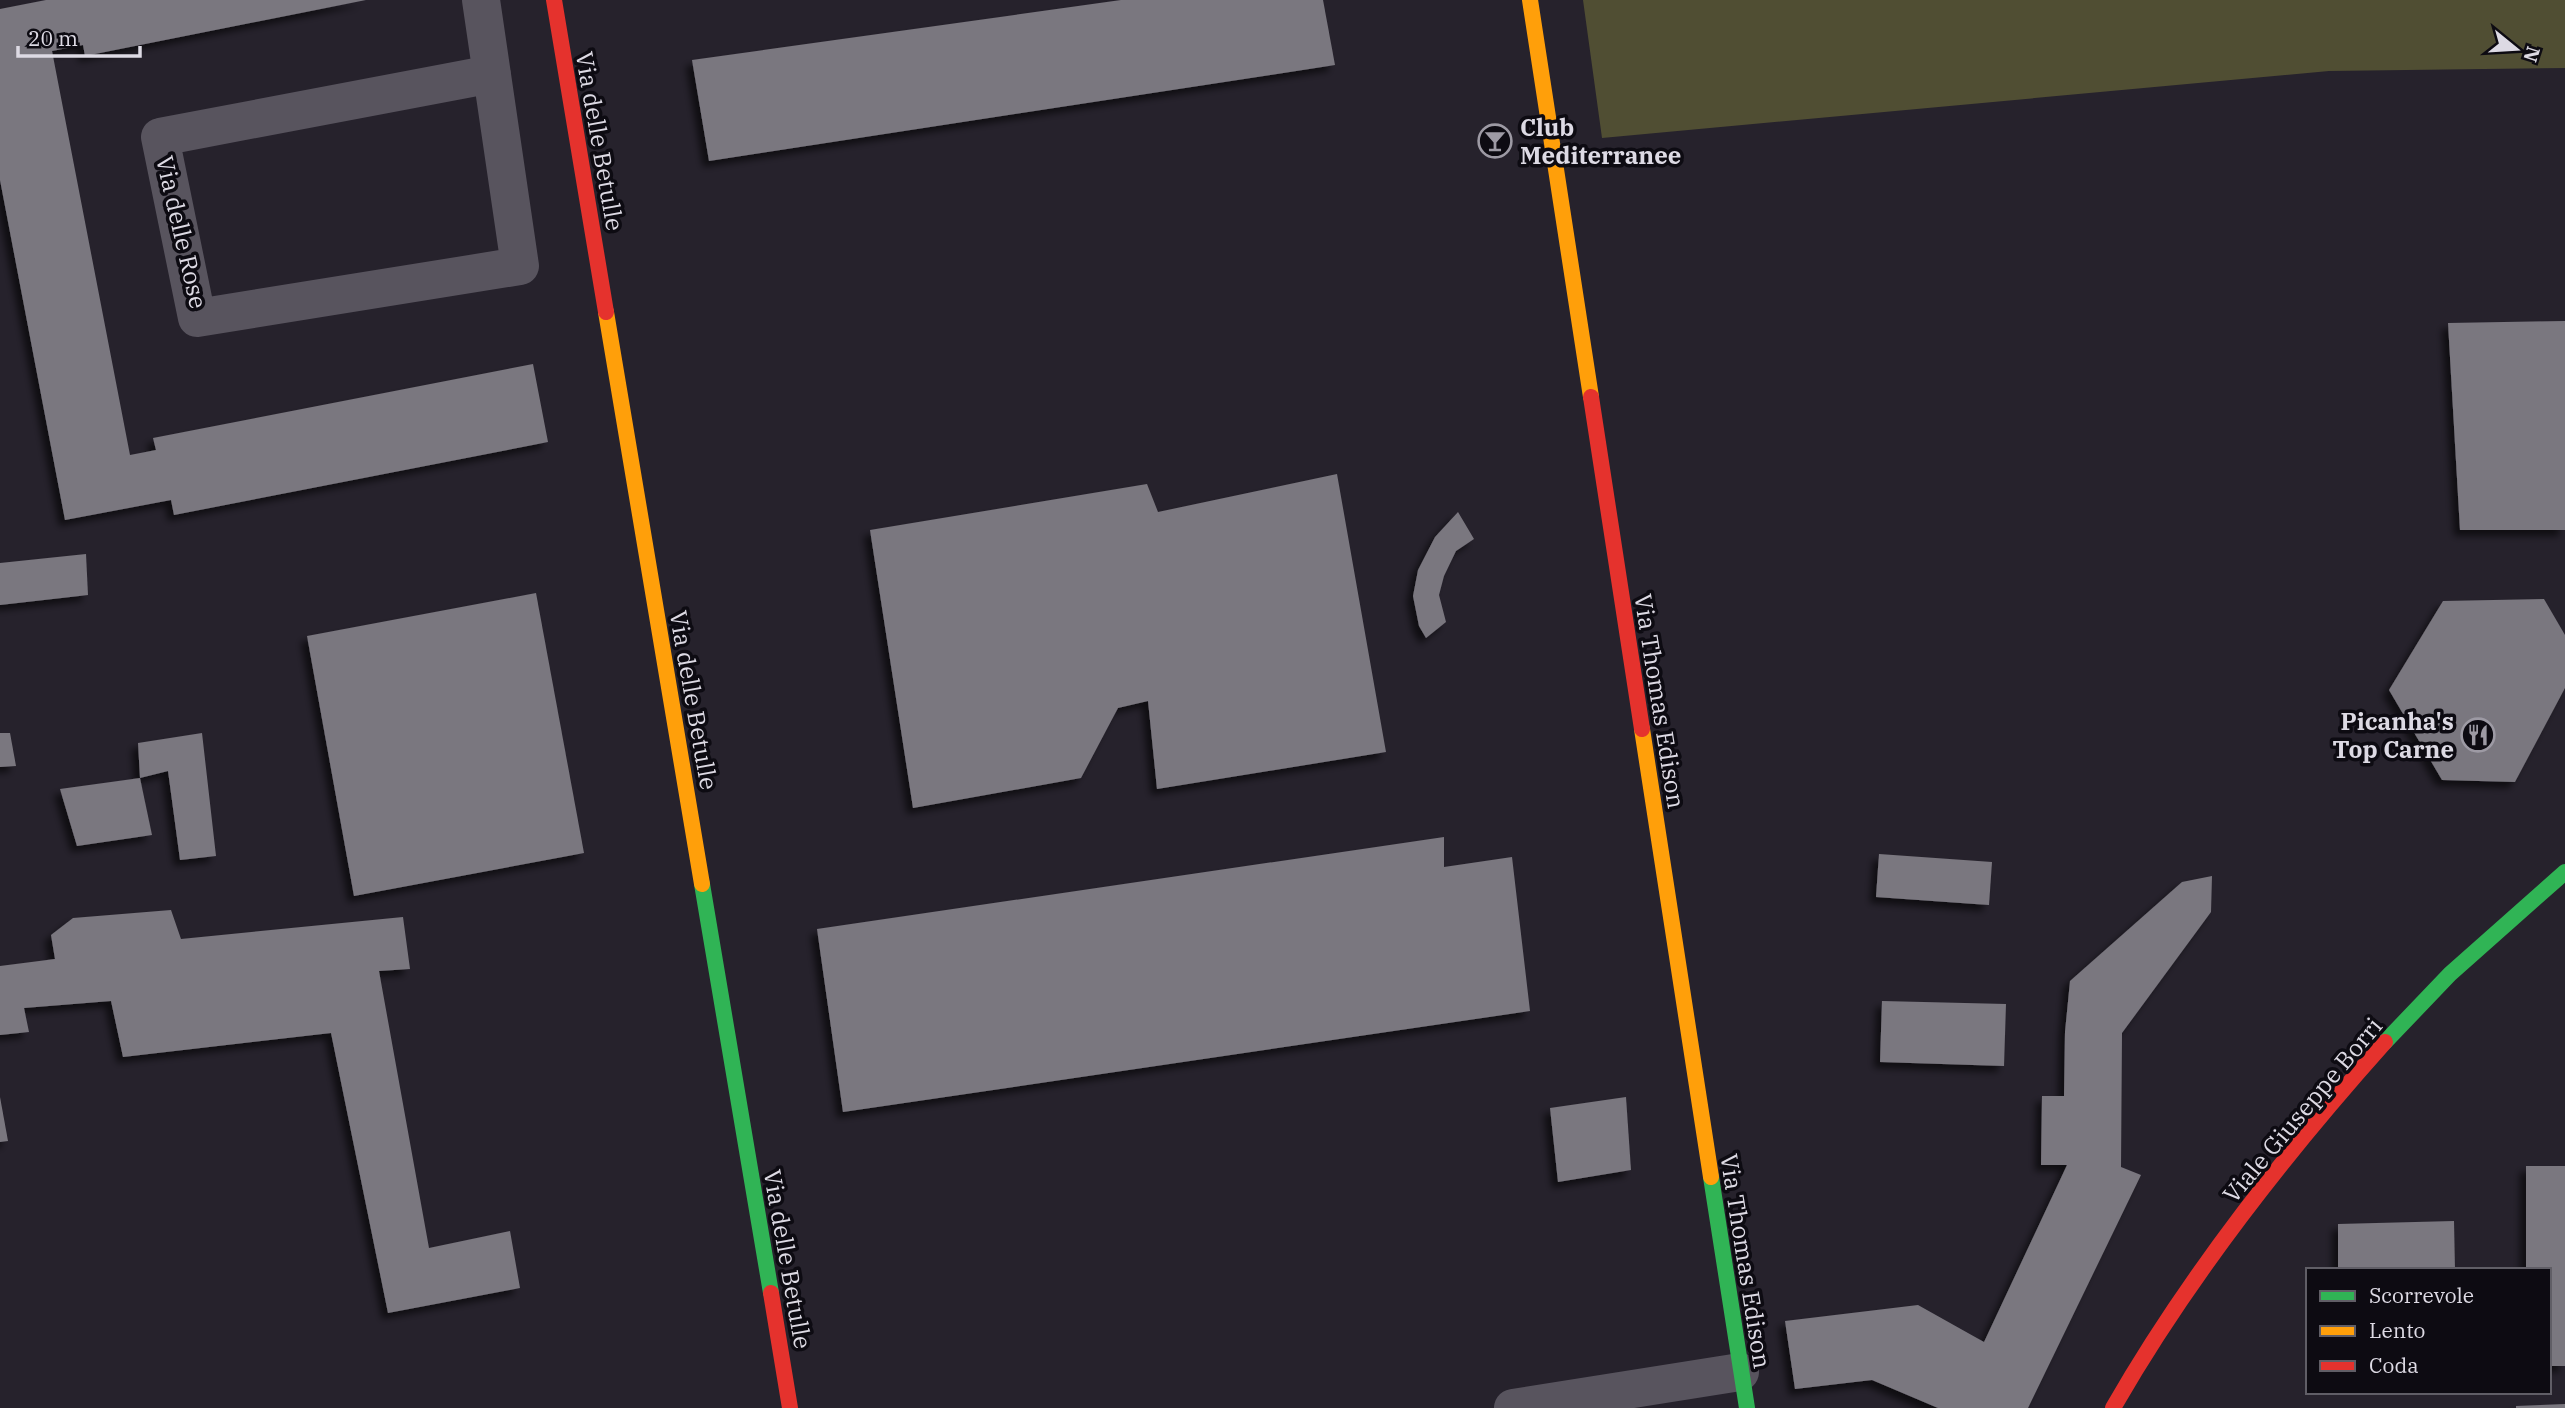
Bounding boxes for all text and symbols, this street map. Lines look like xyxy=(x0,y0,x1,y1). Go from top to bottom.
scale bar xyxy=(18,14,140,58)
north arrow xyxy=(2481,14,2551,84)
text: 20 m xyxy=(28,24,78,52)
text: N xyxy=(2518,43,2546,65)
street label: Via delle Betulle xyxy=(568,49,632,233)
place label: Club Mediterranee xyxy=(1520,111,1681,171)
bar icon: Club Mediterranee xyxy=(1476,122,1514,160)
street label: Via delle Rose xyxy=(149,152,215,312)
street label: Via Thomas Edison xyxy=(1627,591,1693,811)
street label: Via delle Betulle xyxy=(662,608,726,792)
place label: Picanha's Top Carne xyxy=(2333,705,2454,765)
restaurant icon: Picanha's Top Carne xyxy=(2459,716,2497,754)
street label: Viale Giuseppe Borri xyxy=(2215,1011,2389,1209)
street label: Via Thomas Edison xyxy=(1713,1151,1779,1371)
street label: Via delle Betulle xyxy=(756,1167,820,1351)
legend xyxy=(2306,1268,2551,1394)
text: Scorrevole xyxy=(2369,1281,2474,1309)
text: Lento xyxy=(2369,1316,2425,1344)
text: Coda xyxy=(2369,1351,2419,1379)

